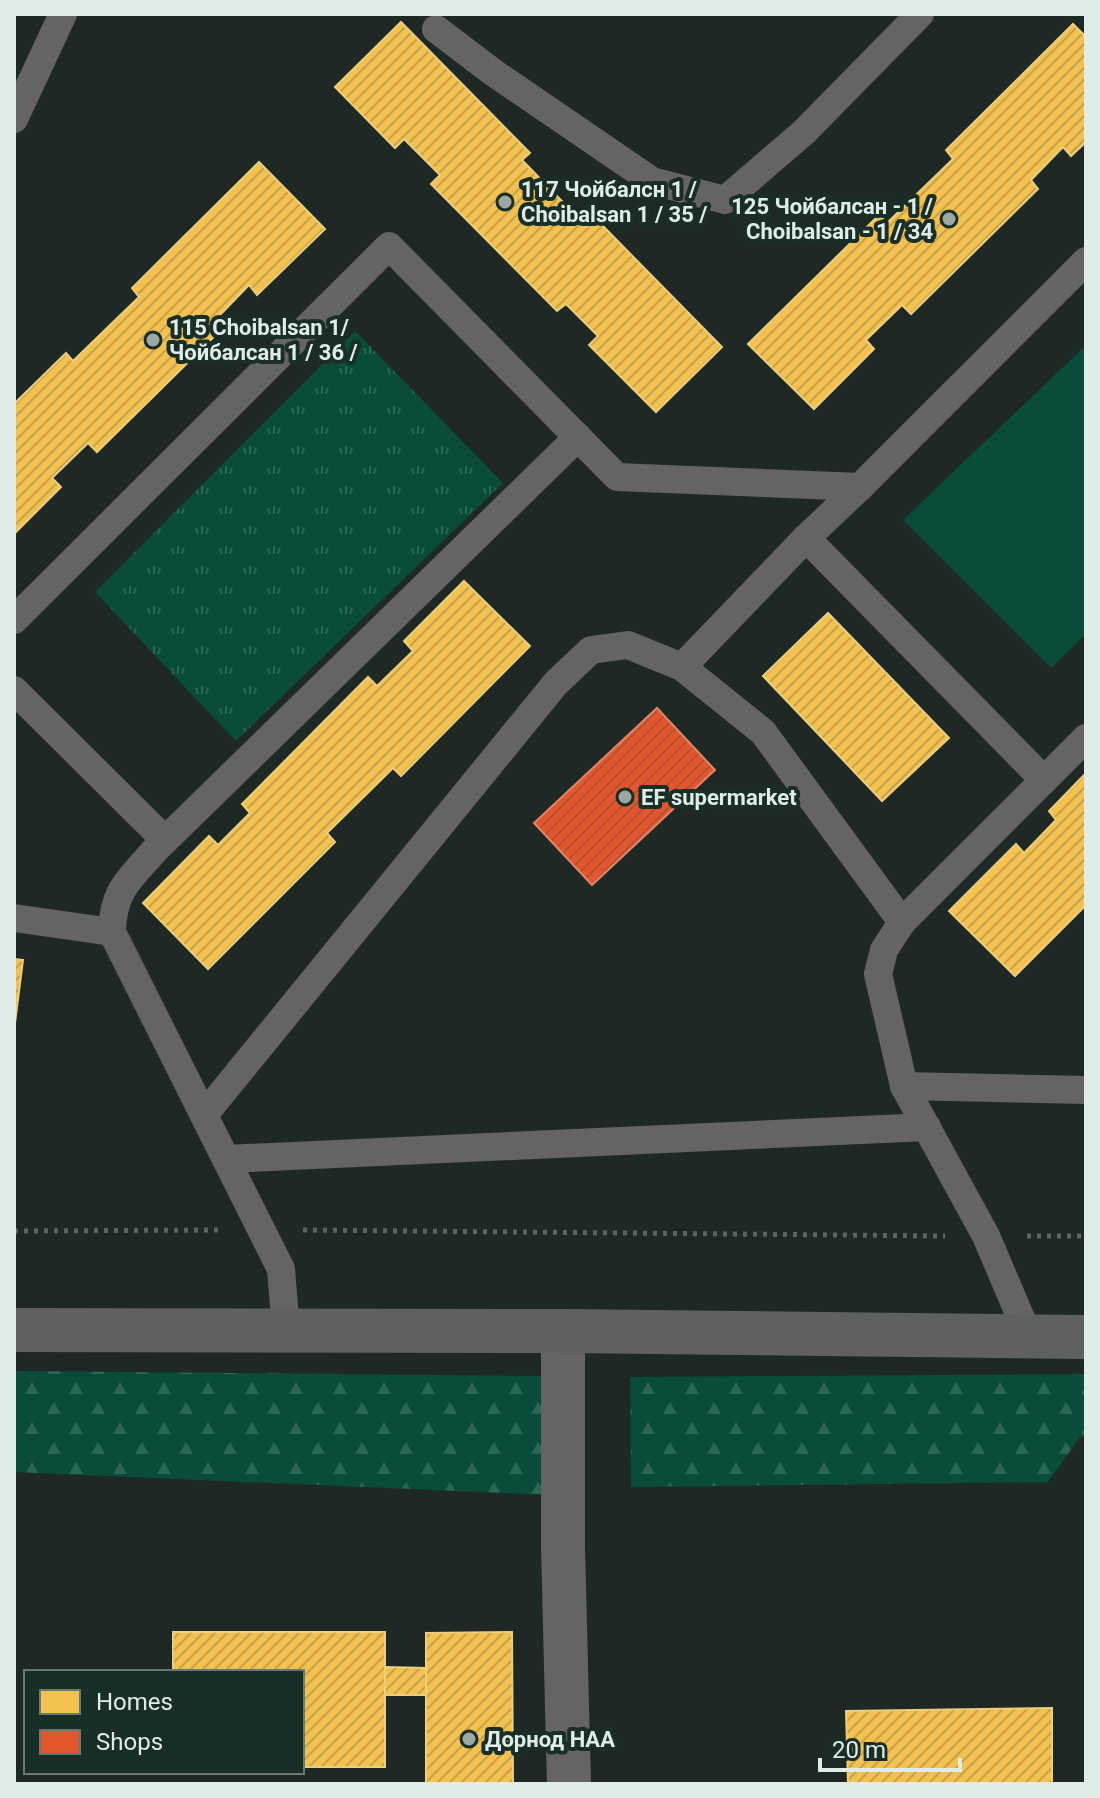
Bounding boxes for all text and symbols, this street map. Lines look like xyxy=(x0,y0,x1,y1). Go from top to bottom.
place label: 117 Чойбалсн 1 / Choibalsan 1 / 35 / xyxy=(521,177,707,227)
marker: 117 Чойбалсн 1 / Choibalsan 1 / 35 / xyxy=(496,193,514,211)
place label: 125 Чойбалсан - 1 / Choibalsan - 1 / 34 xyxy=(731,194,933,244)
marker: 125 Чойбалсан - 1 / Choibalsan - 1 / 34 xyxy=(940,210,958,228)
place label: 115 Choibalsan 1/ Чойбалсан 1 / 36 / xyxy=(169,315,358,365)
marker: 115 Choibalsan 1/ Чойбалсан 1 / 36 / xyxy=(144,331,162,349)
place label: EF supermarket xyxy=(641,785,797,810)
marker: EF supermarket xyxy=(616,788,634,806)
legend xyxy=(24,1670,304,1774)
text: Homes xyxy=(96,1688,173,1716)
scale bar xyxy=(820,1722,960,1772)
place label: Дорнод НАА xyxy=(485,1727,615,1752)
text: Shops xyxy=(96,1728,163,1756)
marker: Дорнод НАА xyxy=(460,1730,478,1748)
text: 20 m xyxy=(832,1736,886,1764)

